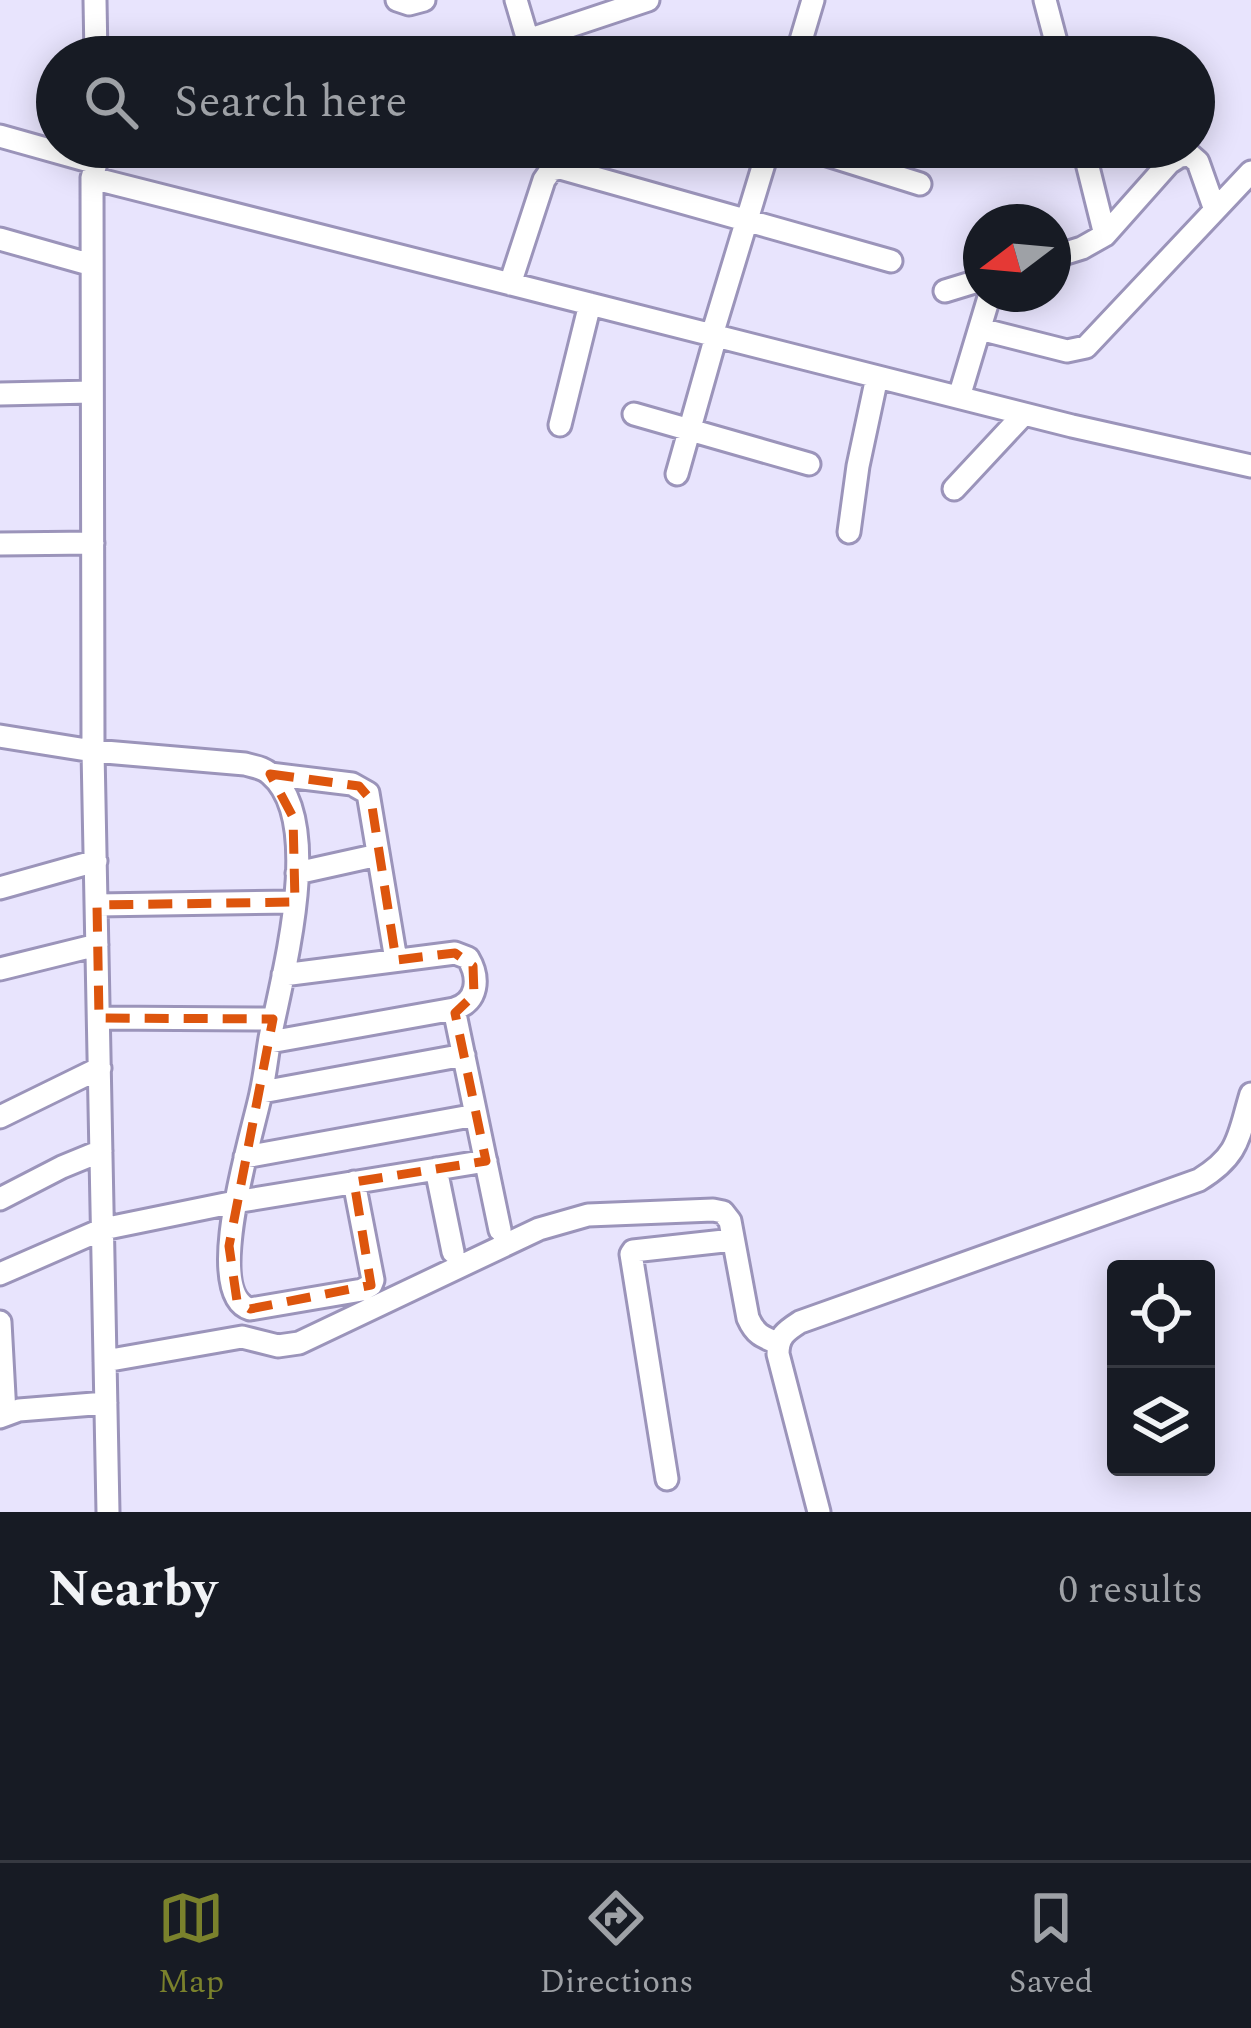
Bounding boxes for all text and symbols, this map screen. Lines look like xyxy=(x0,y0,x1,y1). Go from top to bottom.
search box xyxy=(36,36,1215,168)
text: Search here xyxy=(174,68,407,137)
icon: search xyxy=(78,69,144,135)
north arrow xyxy=(963,204,1071,312)
map controls xyxy=(1107,1260,1215,1476)
button: locate xyxy=(1107,1260,1215,1368)
button: layers xyxy=(1107,1368,1215,1476)
text: Nearby xyxy=(48,1551,217,1629)
text: 0 results xyxy=(1059,1561,1203,1620)
tab: Map xyxy=(158,1885,224,2007)
tab: Directions xyxy=(539,1885,693,2007)
tab: Saved xyxy=(1009,1885,1093,2007)

